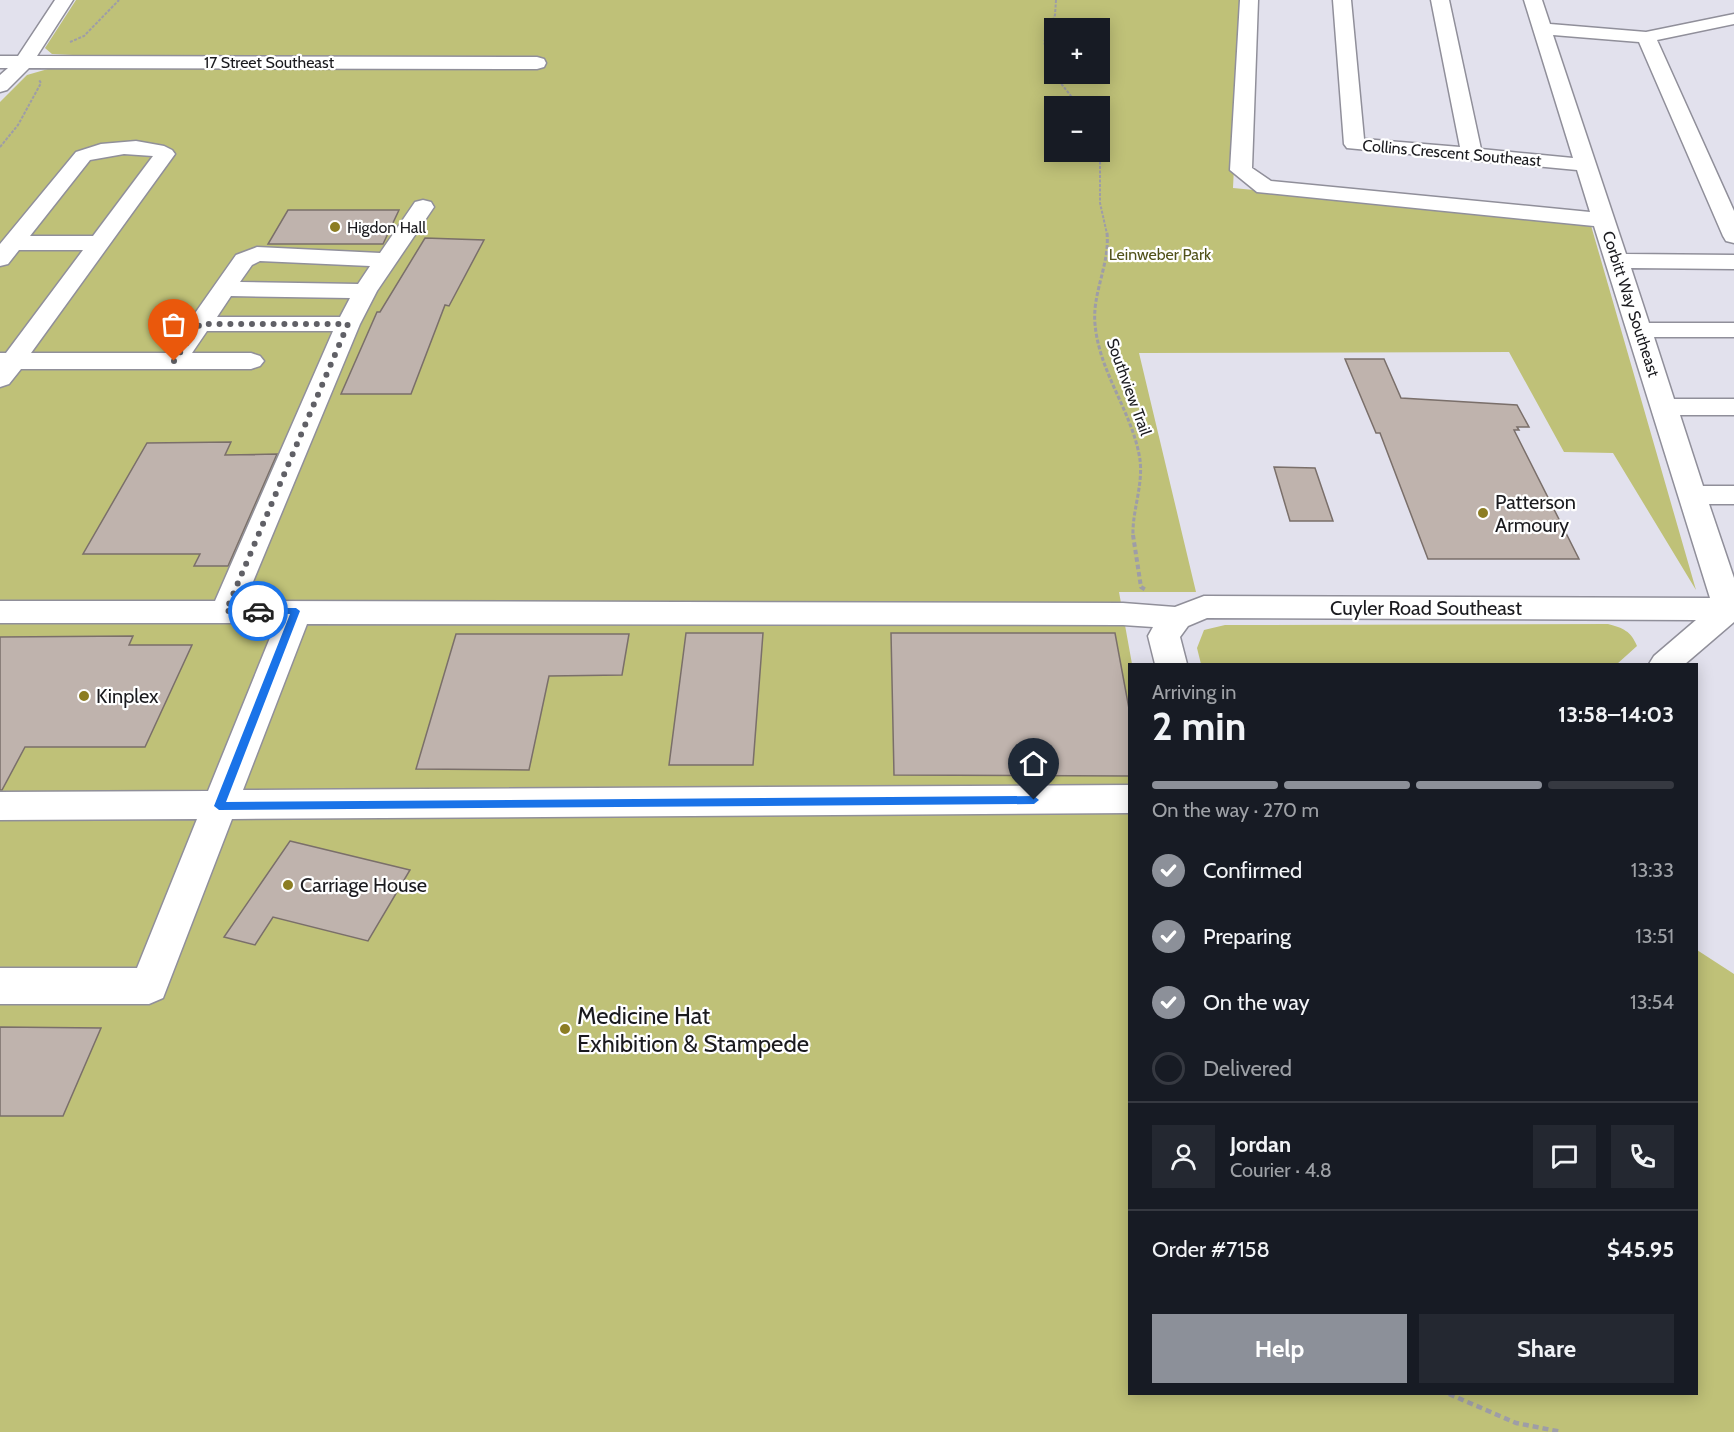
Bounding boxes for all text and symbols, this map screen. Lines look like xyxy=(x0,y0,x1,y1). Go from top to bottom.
map controls xyxy=(1044,18,1110,162)
button: + xyxy=(1044,18,1110,84)
street label: 17 Street Southeast xyxy=(204,53,335,72)
button: − xyxy=(1044,96,1110,162)
street label: Collins Crescent Southeast xyxy=(1362,136,1543,170)
place label: Higdon Hall xyxy=(347,218,426,237)
marker: Higdon Hall xyxy=(328,220,342,234)
street label: Corbitt Way Southeast xyxy=(1598,229,1664,380)
park label: Leinweber Park xyxy=(1109,245,1212,264)
pin xyxy=(148,299,199,361)
icon: bag xyxy=(157,308,190,341)
street label: Southview Trail xyxy=(1103,336,1155,438)
place label: Patterson Armoury xyxy=(1495,490,1576,537)
marker: Patterson Armoury xyxy=(1476,506,1490,520)
courier xyxy=(228,581,288,641)
icon: car xyxy=(242,595,275,628)
street label: Cuyler Road Southeast xyxy=(1330,596,1522,620)
text: Arriving in xyxy=(1152,680,1236,704)
place label: Kinplex xyxy=(96,684,159,708)
marker: Kinplex xyxy=(77,689,91,703)
text: 13:58–14:03 xyxy=(1558,701,1674,728)
text: 2 min xyxy=(1152,702,1246,750)
pin xyxy=(1008,738,1059,800)
icon: home xyxy=(1017,747,1050,780)
text: On the way · 270 m xyxy=(1152,798,1319,822)
icon: check xyxy=(1152,854,1185,887)
text: Confirmed xyxy=(1203,857,1302,884)
text: 13:33 xyxy=(1631,858,1674,882)
place label: Carriage House xyxy=(300,873,427,897)
marker: Carriage House xyxy=(281,878,295,892)
icon: check xyxy=(1152,920,1185,953)
text: Preparing xyxy=(1203,923,1291,950)
text: 13:51 xyxy=(1635,924,1674,948)
icon: check xyxy=(1152,986,1185,1019)
text: On the way xyxy=(1203,989,1310,1016)
text: 13:54 xyxy=(1630,990,1674,1014)
place label: Medicine Hat Exhibition & Stampede xyxy=(577,1001,809,1058)
marker: Medicine Hat Exhibition & Stampede xyxy=(558,1022,572,1036)
text: Delivered xyxy=(1203,1055,1292,1082)
button: person xyxy=(1152,1125,1215,1188)
button: chat xyxy=(1533,1125,1596,1188)
button: phone xyxy=(1611,1125,1674,1188)
text: Jordan xyxy=(1230,1131,1291,1158)
text: Courier · 4.8 xyxy=(1230,1158,1332,1182)
text: Order #7158 xyxy=(1152,1236,1270,1263)
text: $45.95 xyxy=(1607,1236,1674,1263)
button: Help xyxy=(1152,1314,1407,1383)
button: Share xyxy=(1419,1314,1674,1383)

